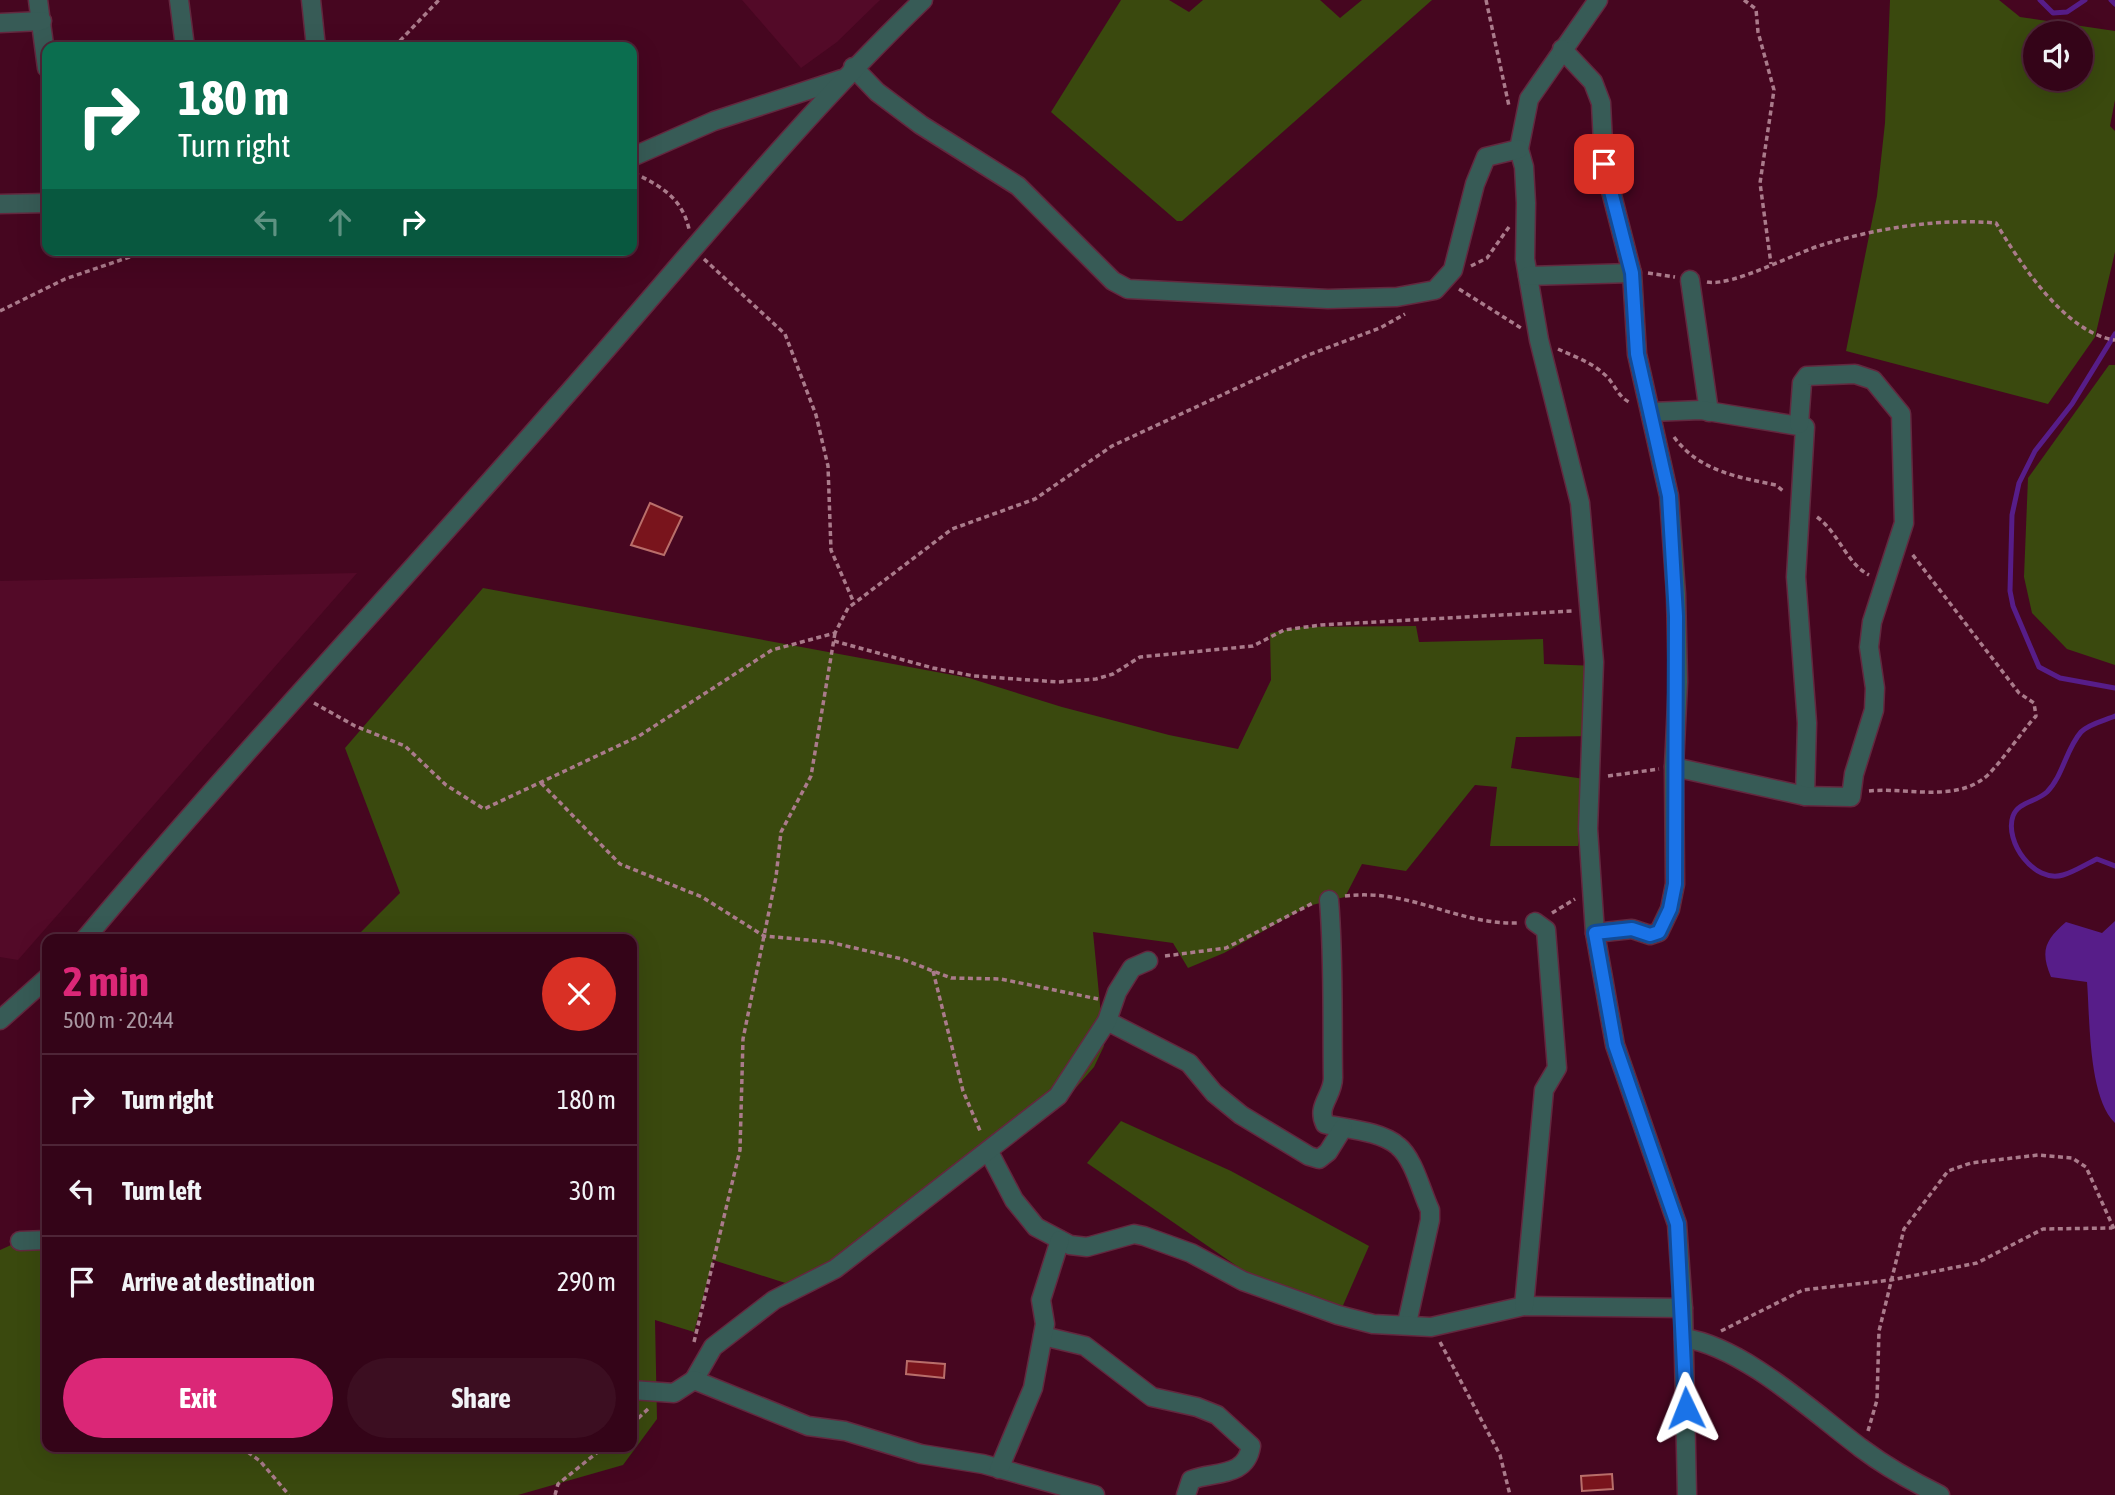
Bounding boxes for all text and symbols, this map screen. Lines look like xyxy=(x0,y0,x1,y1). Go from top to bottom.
map controls xyxy=(2023,21,2093,91)
button: sound xyxy=(2023,21,2093,91)
text: 180 m xyxy=(178,69,289,125)
icon: right xyxy=(63,70,154,161)
text: Turn right xyxy=(178,127,291,164)
pin xyxy=(1574,134,1634,194)
icon: arrive xyxy=(1585,145,1623,183)
icon: left xyxy=(248,203,286,241)
icon: ahead xyxy=(321,203,359,241)
icon: right xyxy=(394,203,432,241)
text: 2 min xyxy=(63,957,149,1005)
button: close xyxy=(542,957,616,1031)
text: 500 m · 20:44 xyxy=(63,1007,174,1033)
icon: right xyxy=(63,1081,101,1119)
text: Turn right xyxy=(122,1085,213,1115)
text: 180 m xyxy=(557,1085,616,1115)
icon: left xyxy=(63,1172,101,1210)
text: Turn left xyxy=(122,1176,202,1206)
text: 30 m xyxy=(569,1176,616,1206)
icon: arrive xyxy=(63,1263,101,1301)
text: Arrive at destination xyxy=(122,1267,315,1297)
text: 290 m xyxy=(557,1267,616,1297)
button: Exit xyxy=(63,1358,333,1438)
button: Share xyxy=(347,1358,616,1438)
position arrow xyxy=(1649,1371,1723,1445)

